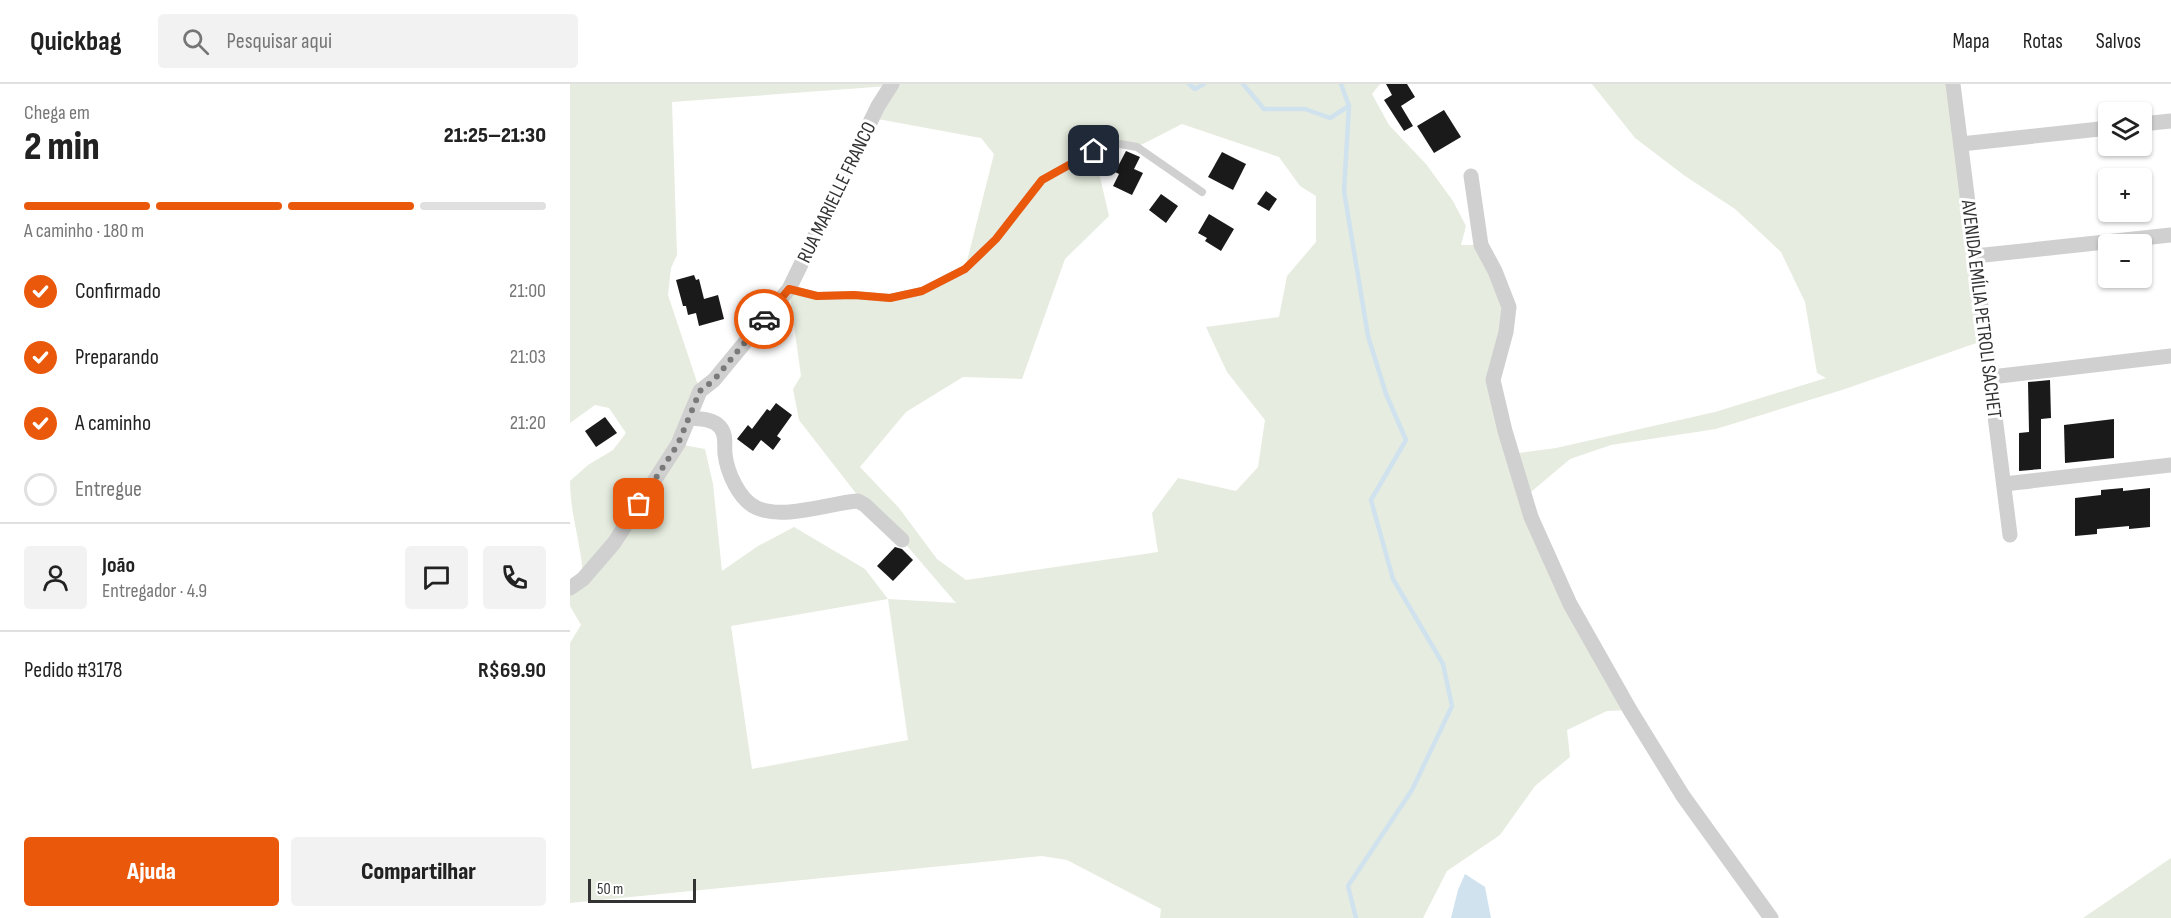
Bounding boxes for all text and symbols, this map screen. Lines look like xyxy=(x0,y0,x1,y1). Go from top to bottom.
search box xyxy=(158,14,578,68)
text: Quickbag xyxy=(30,25,122,58)
icon: search xyxy=(179,25,212,58)
text: Pesquisar aqui xyxy=(227,28,332,55)
text: Mapa xyxy=(1952,29,1990,54)
text: Rotas xyxy=(2023,29,2063,54)
text: Salvos xyxy=(2096,29,2141,54)
text: Chega em xyxy=(24,101,90,125)
map controls xyxy=(2098,102,2152,288)
button: layers xyxy=(2098,102,2152,156)
street label: RUA MARIELLE FRANCO xyxy=(792,118,881,267)
text: 21:25–21:30 xyxy=(444,122,546,149)
text: 2 min xyxy=(24,124,100,171)
pin xyxy=(1068,125,1119,176)
icon: home xyxy=(1077,134,1110,167)
button: + xyxy=(2098,168,2152,222)
street label: AVENIDA EMÍLIA PETROLI SACHET xyxy=(1956,198,2006,420)
text: A caminho · 180 m xyxy=(24,219,144,243)
button: − xyxy=(2098,234,2152,288)
icon: check xyxy=(24,275,57,308)
text: Confirmado xyxy=(75,278,161,305)
text: 21:00 xyxy=(509,279,546,303)
courier xyxy=(734,289,794,349)
icon: car xyxy=(748,303,781,336)
icon: check xyxy=(24,341,57,374)
text: Preparando xyxy=(75,344,159,371)
text: 21:03 xyxy=(510,345,546,369)
icon: check xyxy=(24,407,57,440)
text: A caminho xyxy=(75,410,151,437)
text: 21:20 xyxy=(510,411,546,435)
text: Entregue xyxy=(75,476,142,503)
pin xyxy=(613,478,664,529)
icon: bag xyxy=(622,487,655,520)
button: person xyxy=(24,546,87,609)
button: chat xyxy=(405,546,468,609)
button: phone xyxy=(483,546,546,609)
text: João xyxy=(102,552,135,579)
text: Entregador · 4.9 xyxy=(102,579,207,603)
text: Pedido #3178 xyxy=(24,657,122,684)
text: R$69.90 xyxy=(478,657,546,684)
button: Ajuda xyxy=(24,837,279,906)
button: Compartilhar xyxy=(291,837,546,906)
scale bar xyxy=(588,876,696,904)
text: 50 m xyxy=(597,880,623,899)

